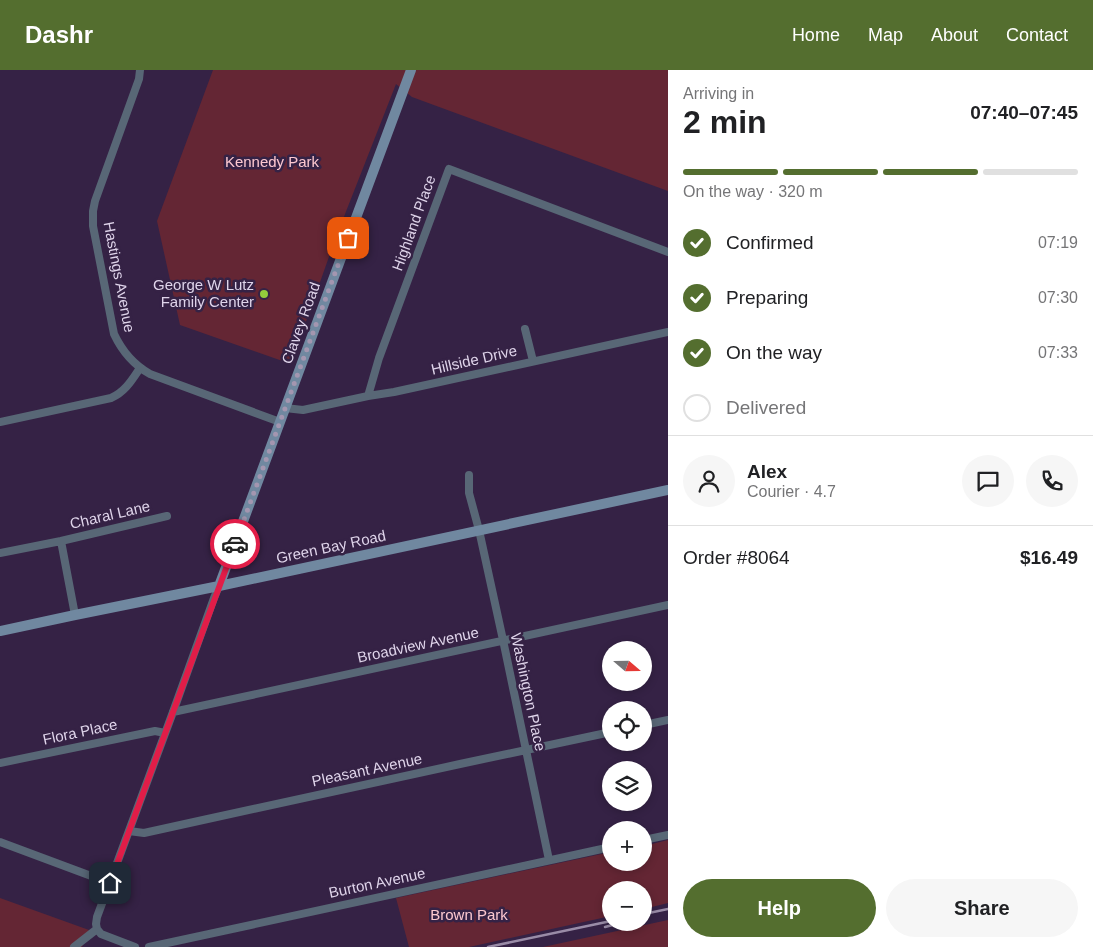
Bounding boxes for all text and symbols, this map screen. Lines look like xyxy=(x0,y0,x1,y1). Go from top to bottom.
text: Dashr xyxy=(25,21,93,48)
text: Home xyxy=(792,25,840,45)
text: Map xyxy=(868,25,903,45)
text: About xyxy=(931,25,978,45)
text: Contact xyxy=(1006,25,1068,45)
text: Arriving in xyxy=(683,85,754,102)
text: 07:40–07:45 xyxy=(970,102,1078,123)
text: 2 min xyxy=(683,104,767,140)
park label: Kennedy Park xyxy=(225,153,320,170)
street label: Highland Place xyxy=(388,173,439,273)
text: On the way · 320 m xyxy=(683,183,823,200)
pin xyxy=(327,217,369,259)
street label: Hastings Avenue xyxy=(100,220,139,334)
icon: bag xyxy=(334,224,362,252)
icon: check xyxy=(683,229,711,257)
text: Confirmed xyxy=(726,232,814,253)
text: 07:19 xyxy=(1038,234,1078,251)
place label: George W Lutz Family Center xyxy=(153,276,254,310)
street label: Clavey Road xyxy=(278,280,323,366)
icon: check xyxy=(683,284,711,312)
text: Preparing xyxy=(726,287,808,308)
marker: George W Lutz Family Center xyxy=(258,288,270,300)
text: 07:30 xyxy=(1038,289,1078,306)
icon: check xyxy=(683,339,711,367)
street label: Hillside Drive xyxy=(429,341,518,378)
text: On the way xyxy=(726,342,822,363)
text: 07:33 xyxy=(1038,344,1078,361)
text: Delivered xyxy=(726,397,806,418)
button: person xyxy=(683,455,735,507)
button: chat xyxy=(962,455,1014,507)
button: phone xyxy=(1026,455,1078,507)
text: Alex xyxy=(747,461,787,482)
text: Courier · 4.7 xyxy=(747,483,836,500)
street label: Charal Lane xyxy=(68,497,152,532)
courier xyxy=(210,519,260,569)
street label: Green Bay Road xyxy=(274,527,387,566)
icon: car xyxy=(221,530,249,558)
text: Order #8064 xyxy=(683,547,790,568)
text: $16.49 xyxy=(1020,547,1078,568)
street label: Broadview Avenue xyxy=(355,623,480,666)
street label: Washington Place xyxy=(508,631,549,753)
north arrow xyxy=(602,641,652,691)
map controls xyxy=(602,641,652,931)
button: locate xyxy=(602,701,652,751)
street label: Flora Place xyxy=(41,715,119,748)
street label: Pleasant Avenue xyxy=(310,750,424,790)
button: layers xyxy=(602,761,652,811)
button: + xyxy=(602,821,652,871)
pin xyxy=(89,862,131,904)
street label: Burton Avenue xyxy=(327,864,427,901)
icon: home xyxy=(96,869,124,897)
button: Help xyxy=(683,879,876,937)
button: Share xyxy=(886,879,1078,937)
button: − xyxy=(602,881,652,931)
park label: Brown Park xyxy=(430,906,508,923)

